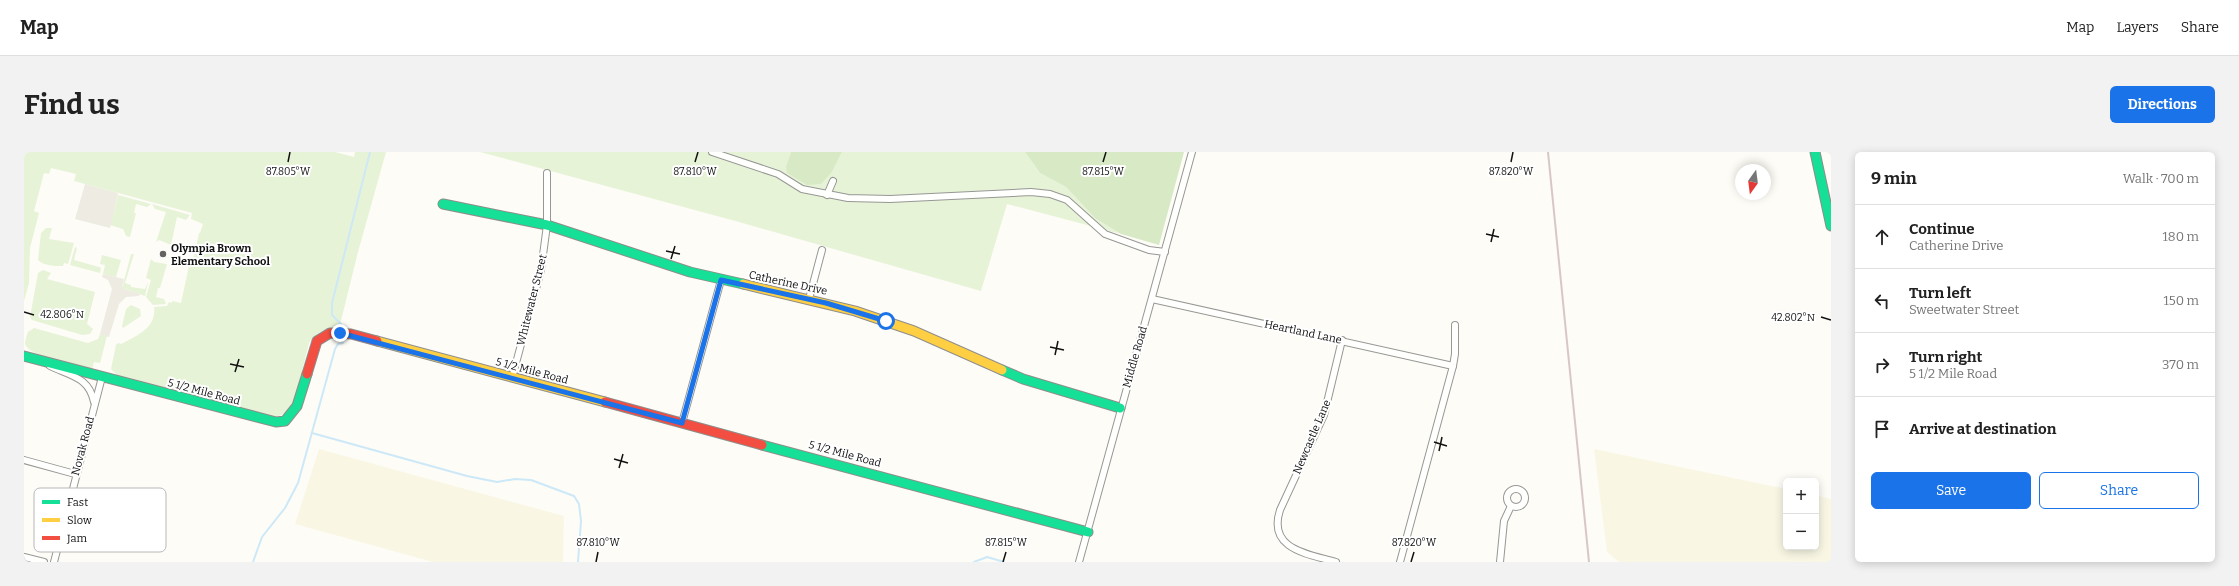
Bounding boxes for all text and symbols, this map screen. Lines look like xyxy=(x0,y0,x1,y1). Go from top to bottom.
text: Map xyxy=(20,16,59,39)
text: Map xyxy=(2066,19,2094,36)
text: Layers xyxy=(2116,19,2159,36)
text: Share xyxy=(2181,19,2219,36)
button: Directions xyxy=(2110,86,2215,123)
text: Find us xyxy=(24,88,120,121)
north arrow xyxy=(1735,164,1771,200)
text: 87.805°W xyxy=(266,166,311,178)
text: 87.810°W xyxy=(673,166,717,178)
text: 87.815°W xyxy=(1082,166,1125,178)
text: 87.820°W xyxy=(1489,166,1534,178)
text: 9 min xyxy=(1871,168,1917,189)
text: Walk · 700 m xyxy=(2123,171,2199,186)
text: Continue xyxy=(1909,220,1975,238)
icon: ahead xyxy=(1871,226,1893,248)
text: 180 m xyxy=(2163,229,2199,244)
text: Catherine Drive xyxy=(1909,238,2003,253)
place label: Olympia Brown Elementary School xyxy=(171,242,270,268)
marker: Olympia Brown Elementary School xyxy=(158,249,168,259)
street label: Whitewater Street xyxy=(514,253,550,347)
street label: Catherine Drive xyxy=(748,268,828,298)
text: Turn left xyxy=(1909,284,1971,302)
icon: left xyxy=(1871,290,1893,312)
text: 150 m xyxy=(2163,293,2199,308)
text: Sweetwater Street xyxy=(1909,302,2019,317)
text: 42.806°N xyxy=(40,309,84,321)
route start xyxy=(877,312,895,330)
text: 42.802°N xyxy=(1771,312,1815,324)
street label: Heartland Lane xyxy=(1263,317,1343,347)
route end xyxy=(331,324,349,342)
street label: Middle Road xyxy=(1120,324,1150,389)
text: Turn right xyxy=(1909,348,1982,366)
icon: right xyxy=(1871,354,1893,376)
street label: 5 1/2 Mile Road xyxy=(494,355,570,387)
text: 370 m xyxy=(2162,357,2199,372)
text: 5 1/2 Mile Road xyxy=(1909,366,1997,381)
street label: 5 1/2 Mile Road xyxy=(166,376,242,408)
street label: Newcastle Lane xyxy=(1290,398,1334,476)
street label: Novak Road xyxy=(69,415,97,477)
icon: arrive xyxy=(1871,418,1893,440)
text: Arrive at destination xyxy=(1909,420,2056,438)
street label: 5 1/2 Mile Road xyxy=(807,438,883,470)
button: Save xyxy=(1871,472,2031,509)
button: Share xyxy=(2039,472,2199,509)
map controls xyxy=(1783,478,1819,550)
button: + xyxy=(1783,478,1819,514)
legend xyxy=(34,488,166,552)
text: Fast xyxy=(67,496,88,509)
text: Slow xyxy=(67,514,92,527)
button: − xyxy=(1783,514,1819,550)
text: Jam xyxy=(66,532,87,545)
text: 87.810°W xyxy=(576,537,620,549)
text: 87.815°W xyxy=(985,537,1028,549)
text: 87.820°W xyxy=(1392,537,1437,549)

